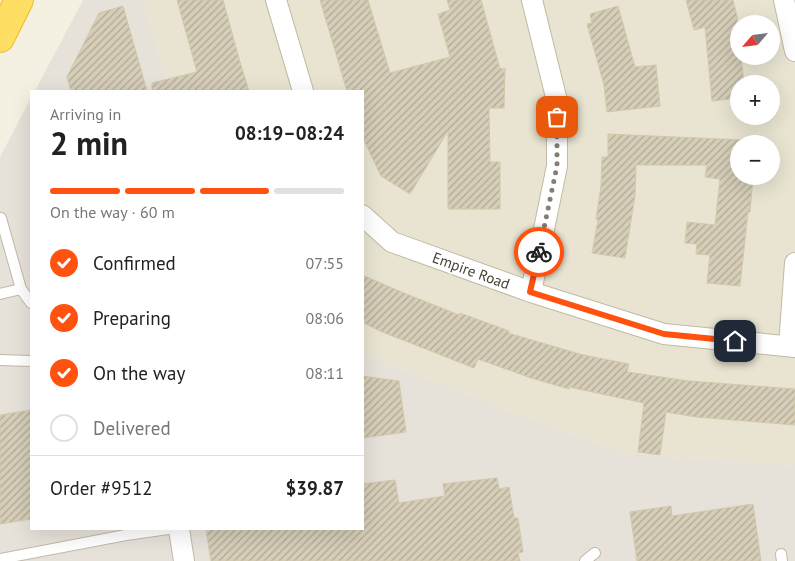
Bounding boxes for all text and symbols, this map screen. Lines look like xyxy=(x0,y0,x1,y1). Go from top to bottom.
north arrow xyxy=(730,15,780,65)
map controls xyxy=(730,15,780,185)
button: + xyxy=(730,75,780,125)
pin xyxy=(536,96,578,138)
icon: bag xyxy=(543,103,571,131)
text: Arriving in xyxy=(50,104,121,124)
text: 08:19–08:24 xyxy=(235,121,344,145)
text: 2 min xyxy=(50,122,128,164)
button: − xyxy=(730,135,780,185)
text: On the way · 60 m xyxy=(50,202,175,222)
courier xyxy=(514,227,564,277)
icon: bike xyxy=(525,238,553,266)
street label: Empire Road xyxy=(430,248,512,293)
icon: check xyxy=(50,249,78,277)
text: Confirmed xyxy=(93,251,176,275)
text: 07:55 xyxy=(306,253,344,273)
icon: check xyxy=(50,304,78,332)
text: Preparing xyxy=(93,306,171,330)
text: 08:06 xyxy=(306,308,344,328)
pin xyxy=(714,320,756,362)
icon: home xyxy=(721,327,749,355)
icon: check xyxy=(50,359,78,387)
text: On the way xyxy=(93,361,185,385)
text: 08:11 xyxy=(306,363,344,383)
text: Delivered xyxy=(93,416,171,440)
text: Order #9512 xyxy=(50,476,153,500)
text: $39.87 xyxy=(285,476,344,500)

